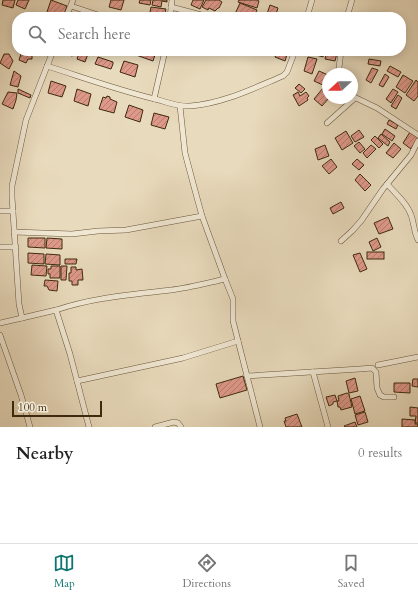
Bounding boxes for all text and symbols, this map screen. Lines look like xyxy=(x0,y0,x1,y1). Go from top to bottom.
search box xyxy=(12,12,406,56)
icon: search xyxy=(26,23,48,45)
text: Search here xyxy=(58,24,131,44)
north arrow xyxy=(322,68,358,104)
scale bar xyxy=(12,399,102,418)
text: 100 m xyxy=(18,400,47,415)
text: Nearby xyxy=(16,442,73,465)
text: 0 results xyxy=(358,444,402,462)
tab: Map xyxy=(53,552,75,591)
tab: Directions xyxy=(182,552,231,591)
tab: Saved xyxy=(338,552,365,591)

